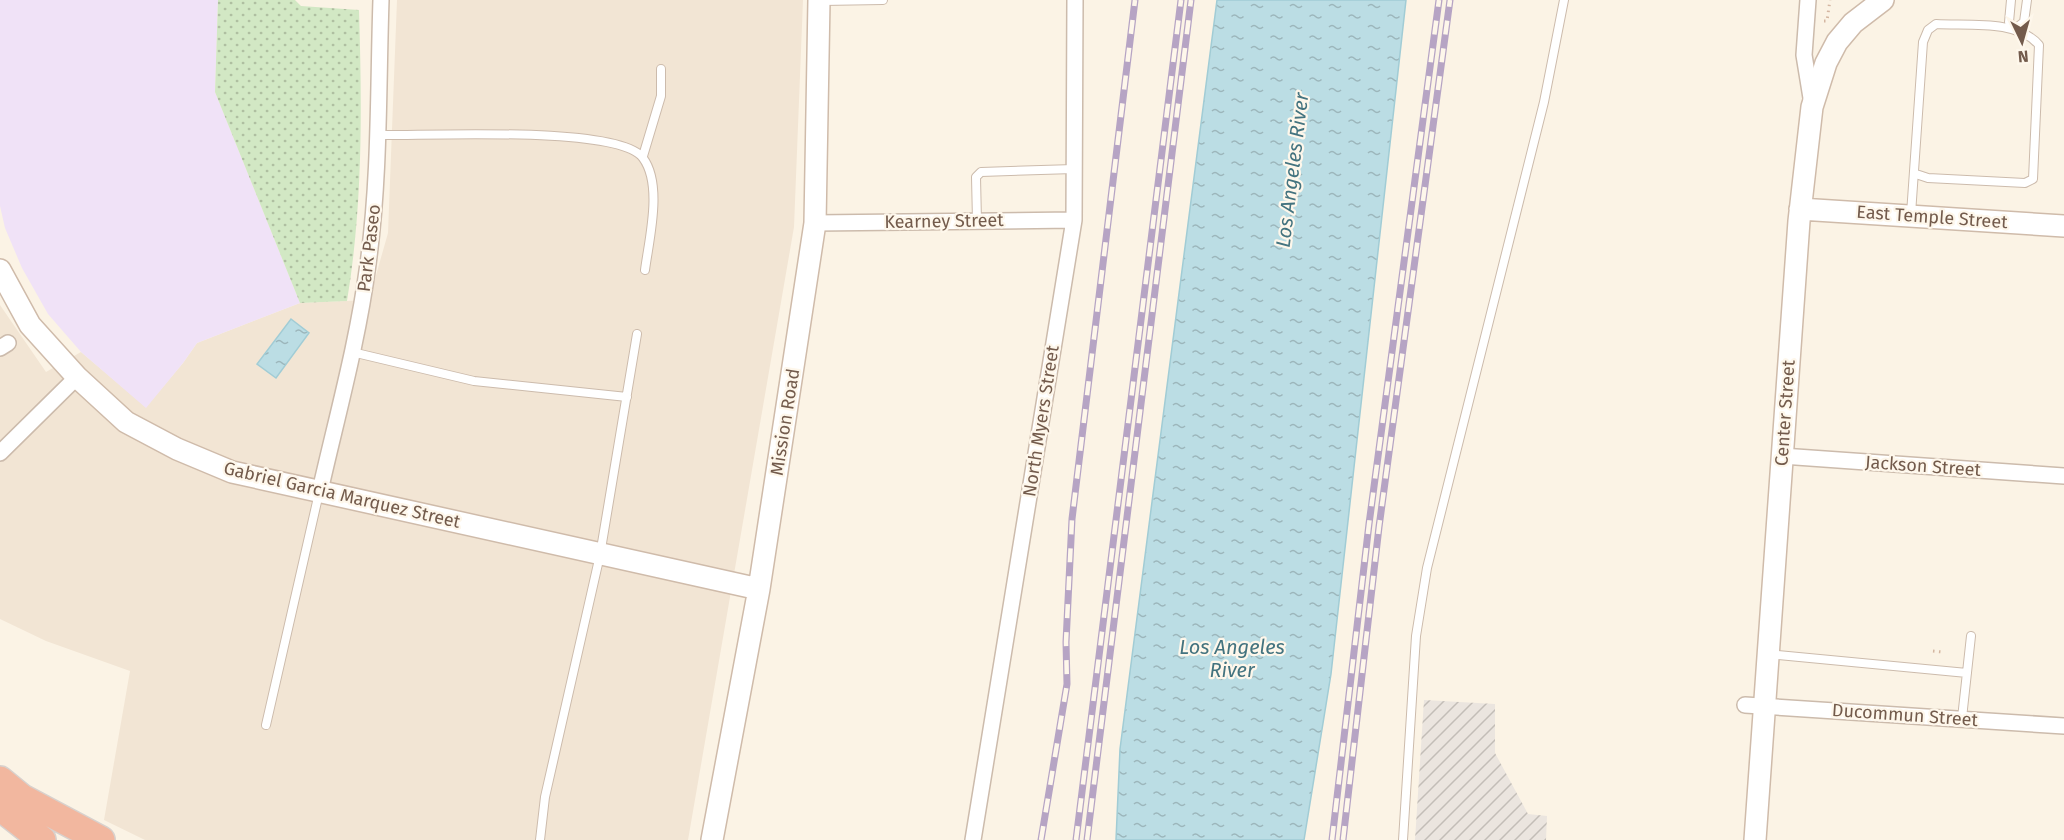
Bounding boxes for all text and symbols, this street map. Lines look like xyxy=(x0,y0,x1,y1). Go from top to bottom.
north arrow xyxy=(1992,12,2052,72)
text: N xyxy=(2017,47,2029,66)
water label: Los Angeles River xyxy=(1271,90,1314,249)
street label: East Temple Street xyxy=(1856,201,2009,233)
street label: Park Paseo xyxy=(353,203,385,293)
street label: Kearney Street xyxy=(884,209,1004,233)
street label: North Myers Street xyxy=(1018,343,1064,498)
street label: Center Street xyxy=(1770,359,1800,467)
street label: Mission Road xyxy=(766,367,804,477)
street label: Jackson Street xyxy=(1864,451,1982,481)
street label: Gabriel Garcia Marquez Street xyxy=(222,457,463,533)
water label: Los Angeles River xyxy=(1179,635,1285,682)
street label: Ducommun Street xyxy=(1831,699,1979,731)

